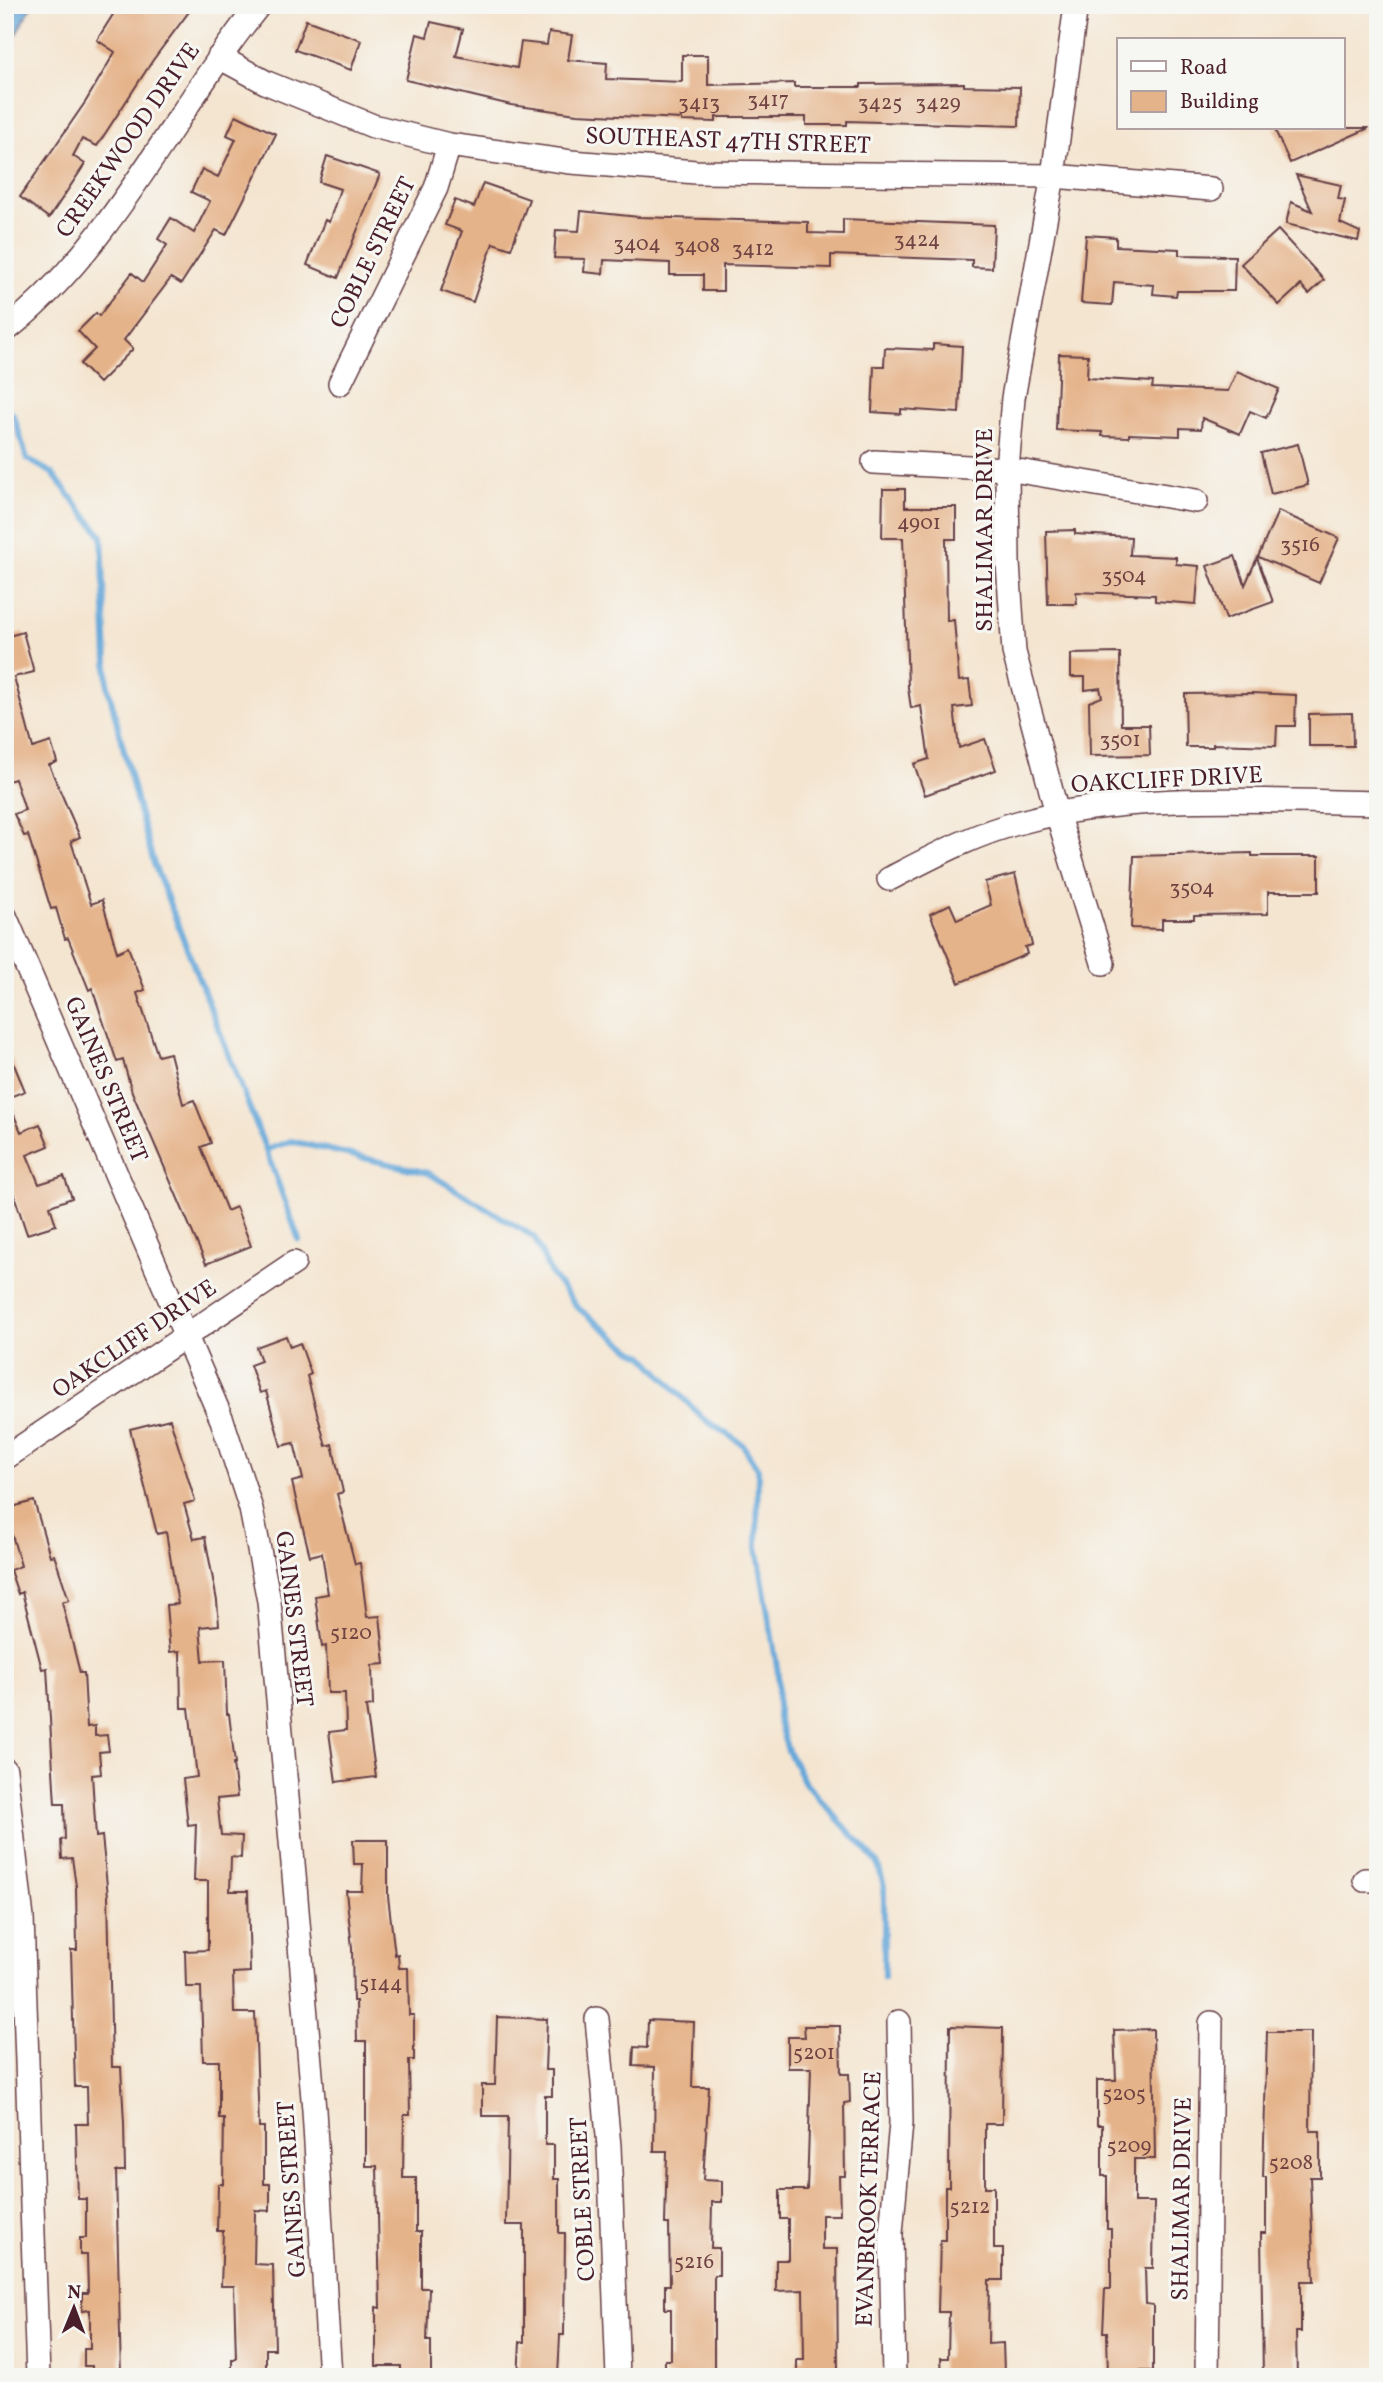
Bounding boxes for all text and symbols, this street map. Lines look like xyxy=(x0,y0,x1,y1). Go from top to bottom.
street label: CREEKWOOD DRIVE xyxy=(49,36,209,246)
legend xyxy=(1117,38,1344,130)
text: Road xyxy=(1180,54,1227,83)
house number: 3417 xyxy=(747,86,789,115)
text: Building xyxy=(1180,88,1259,117)
house number: 3413 xyxy=(678,89,720,118)
house number: 3425 xyxy=(858,89,902,118)
house number: 3429 xyxy=(915,89,961,118)
street label: SOUTHEAST 47TH STREET xyxy=(585,120,871,164)
street label: COBLE STREET xyxy=(323,171,425,335)
house number: 3424 xyxy=(894,226,940,255)
house number: 3404 xyxy=(613,230,661,259)
house number: 3408 xyxy=(674,232,720,261)
house number: 3412 xyxy=(732,235,774,264)
street label: SHALIMAR DRIVE xyxy=(969,428,1003,632)
house number: 4901 xyxy=(897,509,941,538)
house number: 3516 xyxy=(1280,531,1320,560)
house number: 3504 xyxy=(1101,562,1147,591)
house number: 3501 xyxy=(1099,726,1141,755)
street label: OAKCLIFF DRIVE xyxy=(1070,759,1264,803)
house number: 3504 xyxy=(1169,874,1215,903)
street label: GAINES STREET xyxy=(55,992,155,1168)
street label: OAKCLIFF DRIVE xyxy=(46,1272,224,1408)
street label: GAINES STREET xyxy=(265,1529,321,1709)
house number: 5120 xyxy=(330,1619,372,1648)
house number: 5144 xyxy=(359,1970,403,1999)
house number: 5201 xyxy=(793,2039,835,2068)
street label: EVANBROOK TERRACE xyxy=(849,2071,891,2327)
house number: 5205 xyxy=(1102,2080,1146,2109)
street label: SHALIMAR DRIVE xyxy=(1164,2097,1202,2301)
street label: GAINES STREET xyxy=(270,2100,316,2278)
street label: COBLE STREET xyxy=(563,2116,605,2282)
house number: 5209 xyxy=(1107,2132,1152,2161)
house number: 5208 xyxy=(1269,2149,1313,2178)
house number: 5212 xyxy=(950,2193,990,2222)
house number: 5216 xyxy=(674,2248,714,2277)
north arrow xyxy=(38,2274,108,2344)
text: N xyxy=(67,2280,82,2306)

